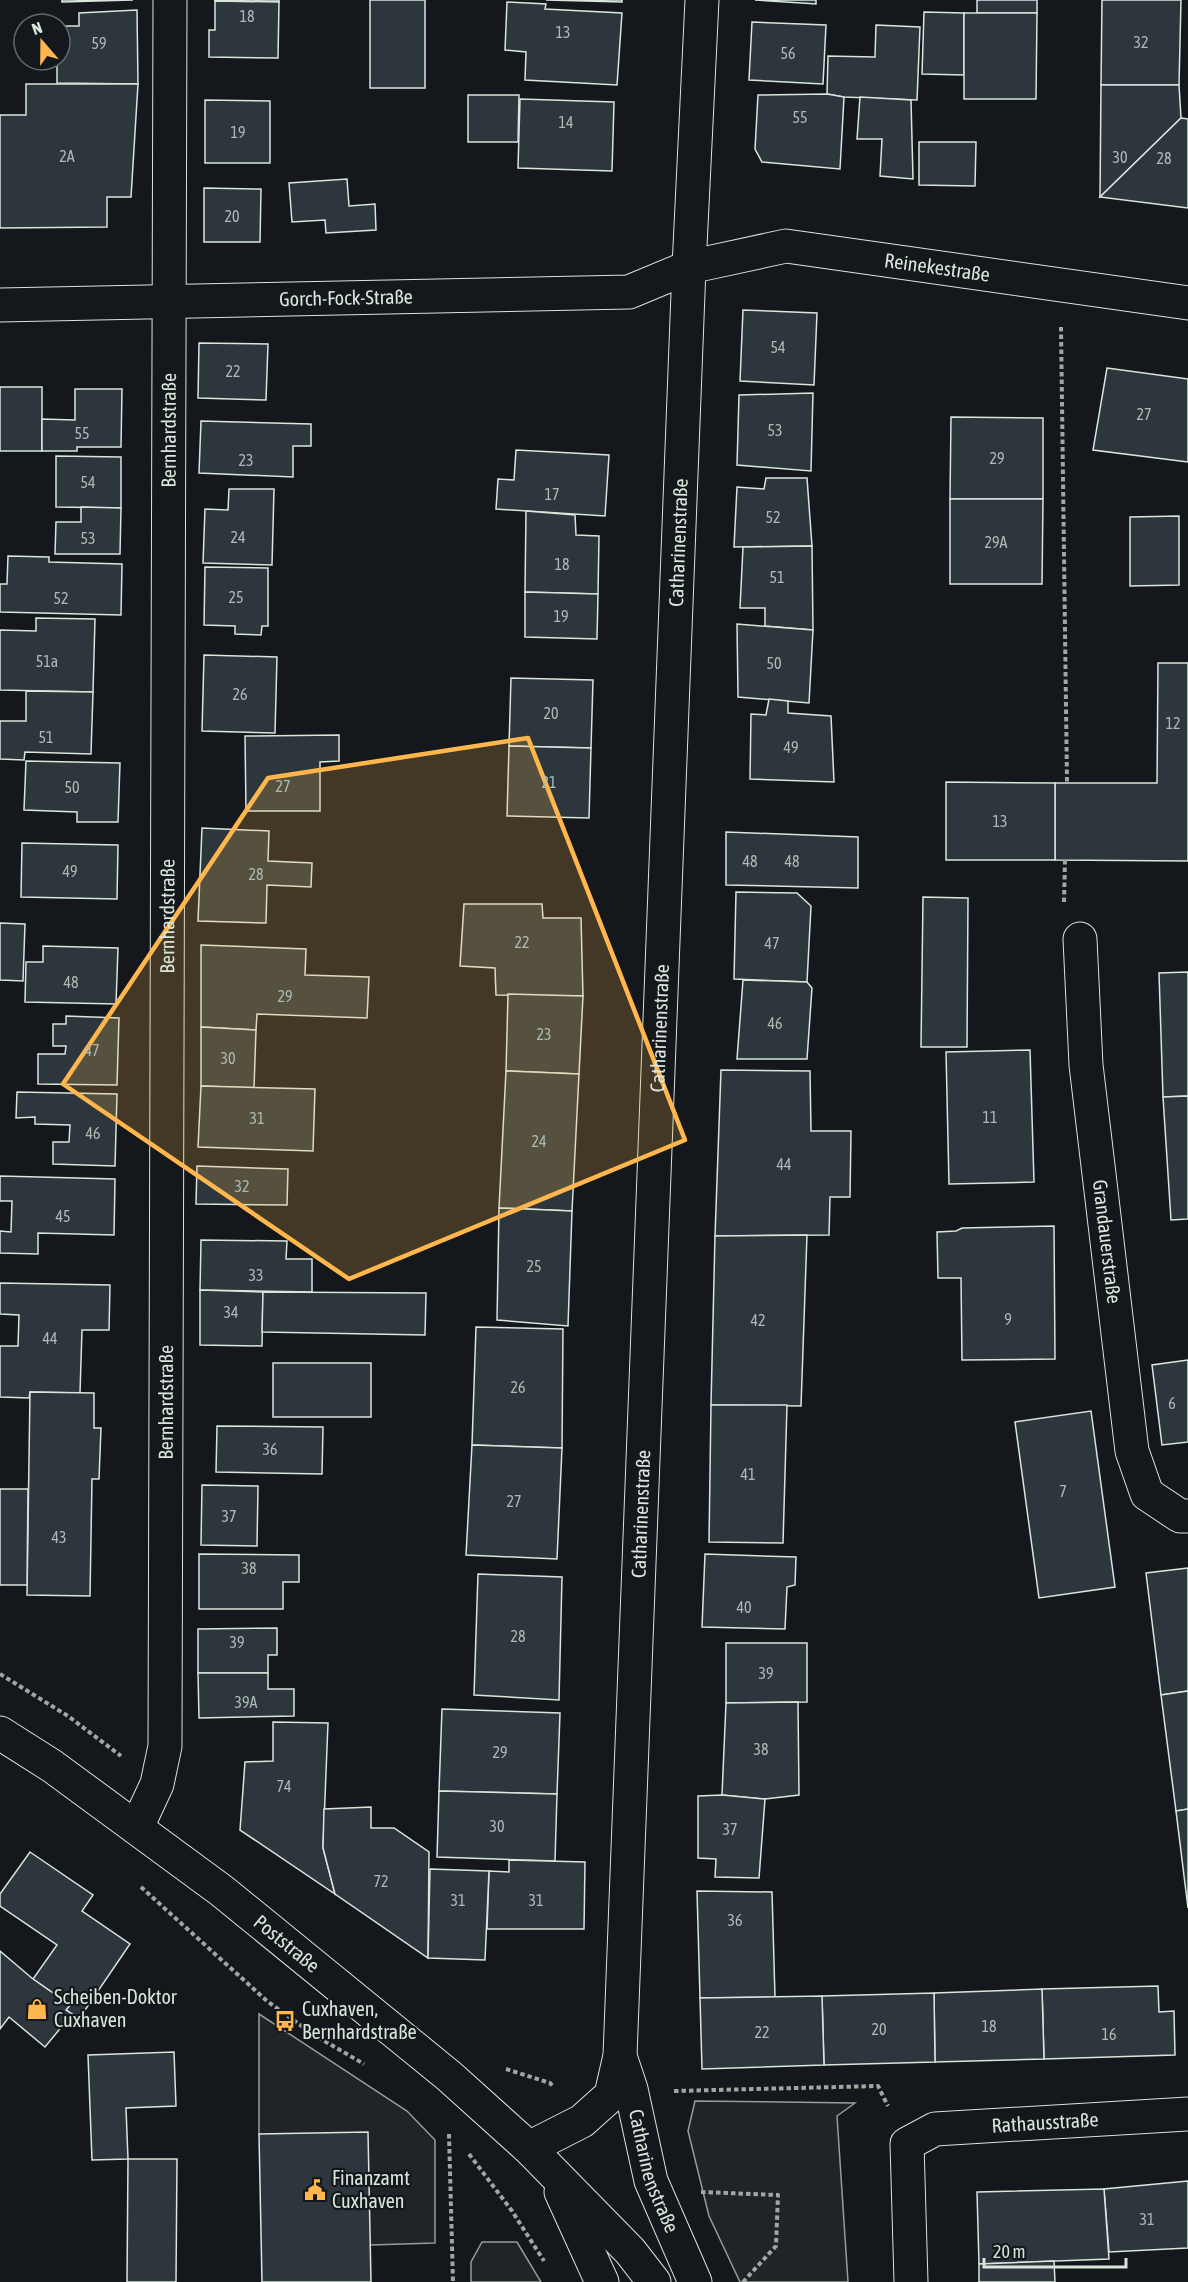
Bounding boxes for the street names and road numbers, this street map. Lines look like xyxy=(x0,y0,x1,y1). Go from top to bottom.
street label: Reinekestraße xyxy=(883,248,991,286)
street label: Gorch-Fock-Straße xyxy=(279,284,413,310)
street label: Bernhardstraße xyxy=(157,373,180,488)
street label: Catharinenstraße xyxy=(664,478,692,607)
street label: Bernhardstraße xyxy=(155,859,179,974)
street label: Catharinenstraße xyxy=(645,964,673,1093)
street label: Grandauerstraße xyxy=(1089,1178,1126,1305)
street label: Bernhardstraße xyxy=(154,1345,177,1460)
street label: Catharinenstraße xyxy=(626,1449,654,1578)
street label: Poststraße xyxy=(249,1910,324,1977)
street label: Catharinenstraße xyxy=(625,2107,684,2236)
street label: Rathausstraße xyxy=(991,2107,1099,2137)

